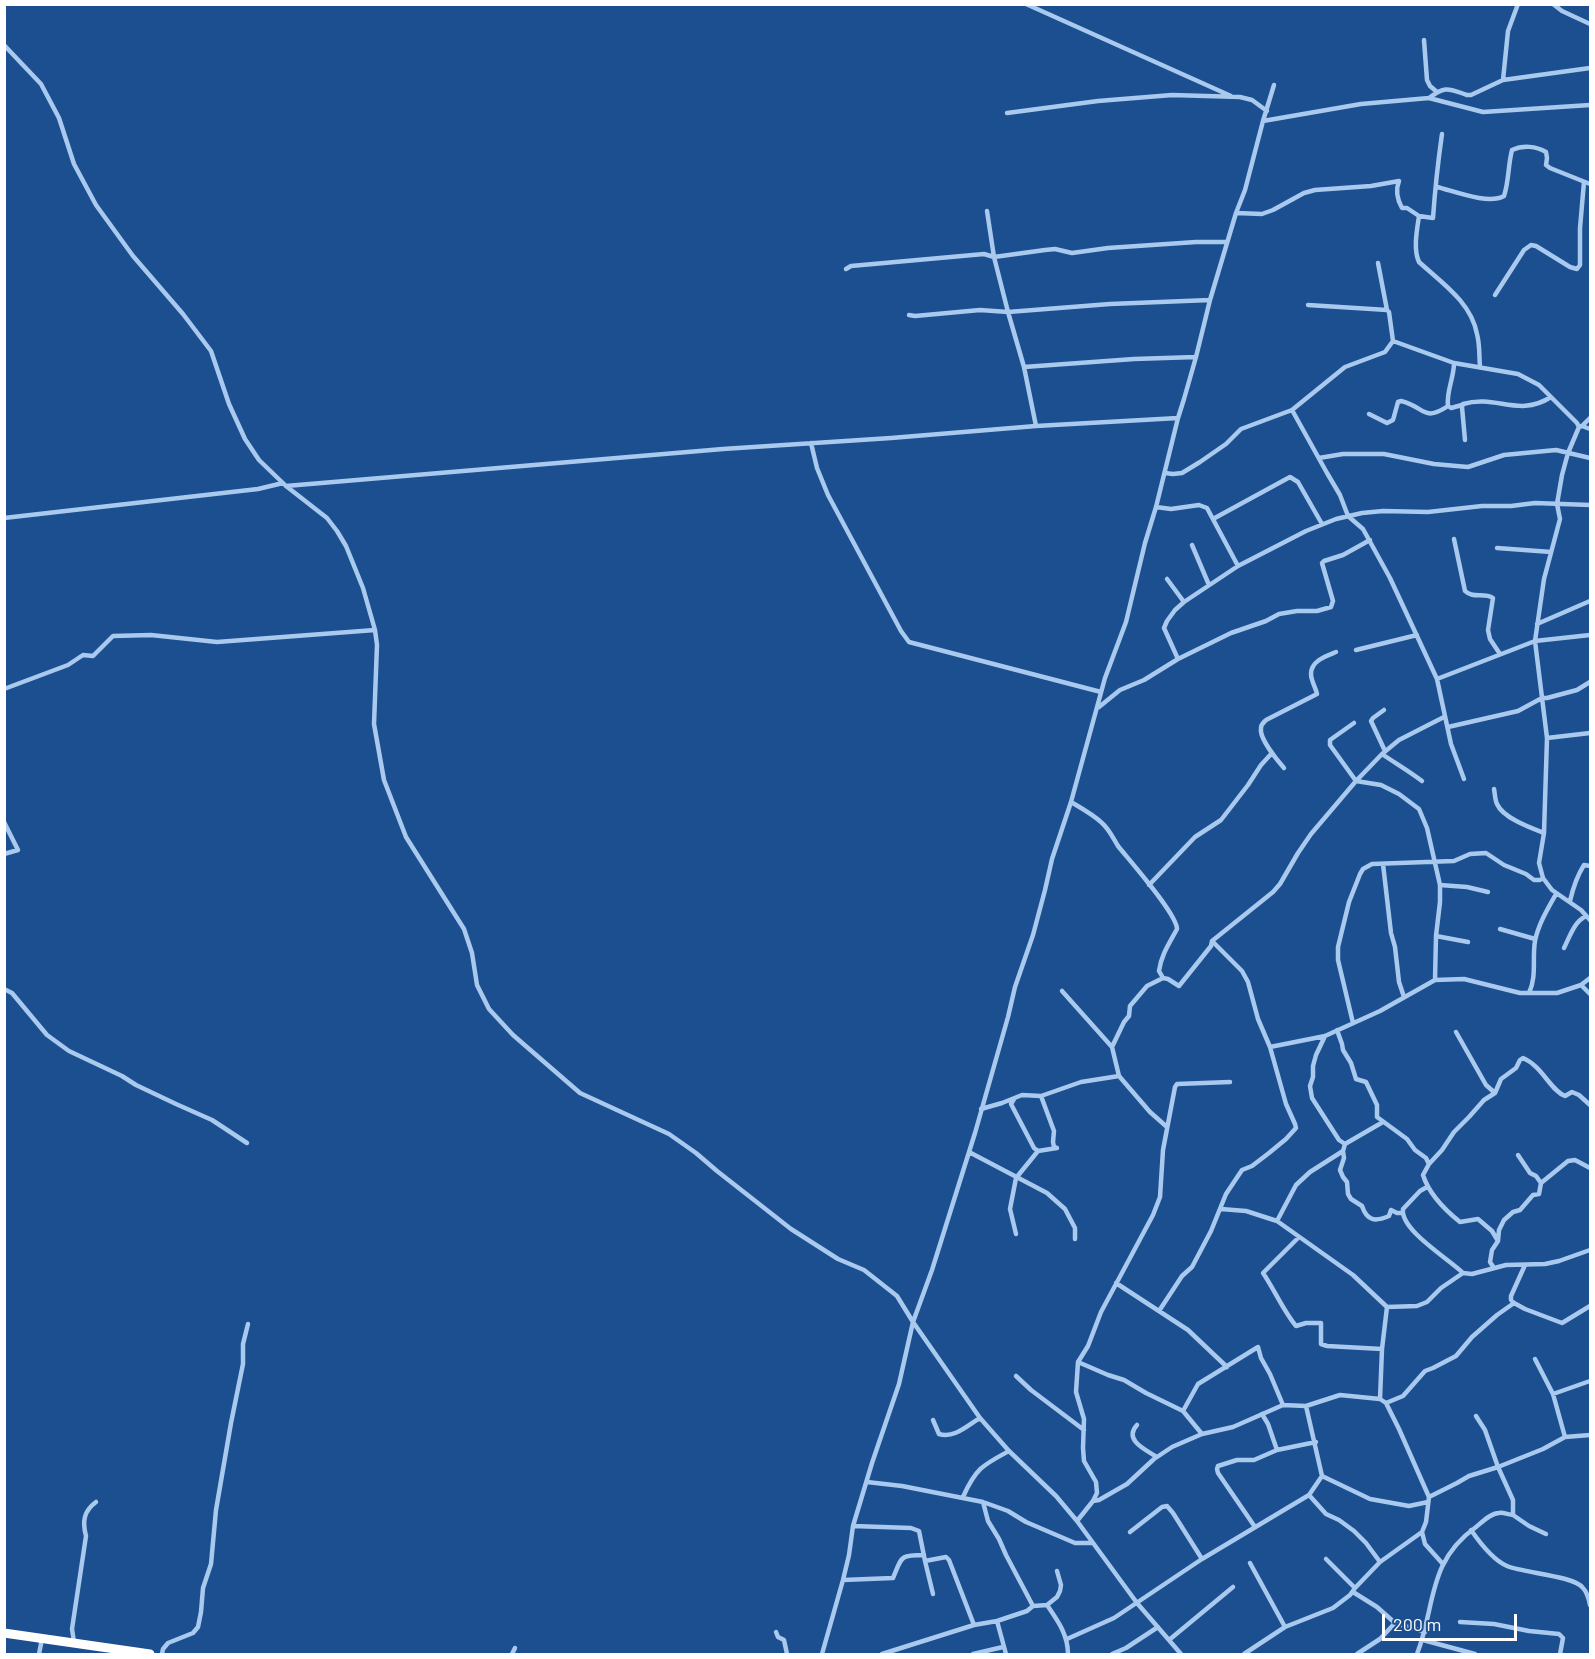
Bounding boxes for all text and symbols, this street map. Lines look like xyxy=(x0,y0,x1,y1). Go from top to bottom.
scale bar xyxy=(1385,1602,1520,1640)
text: 200 m xyxy=(1393,1613,1441,1635)

